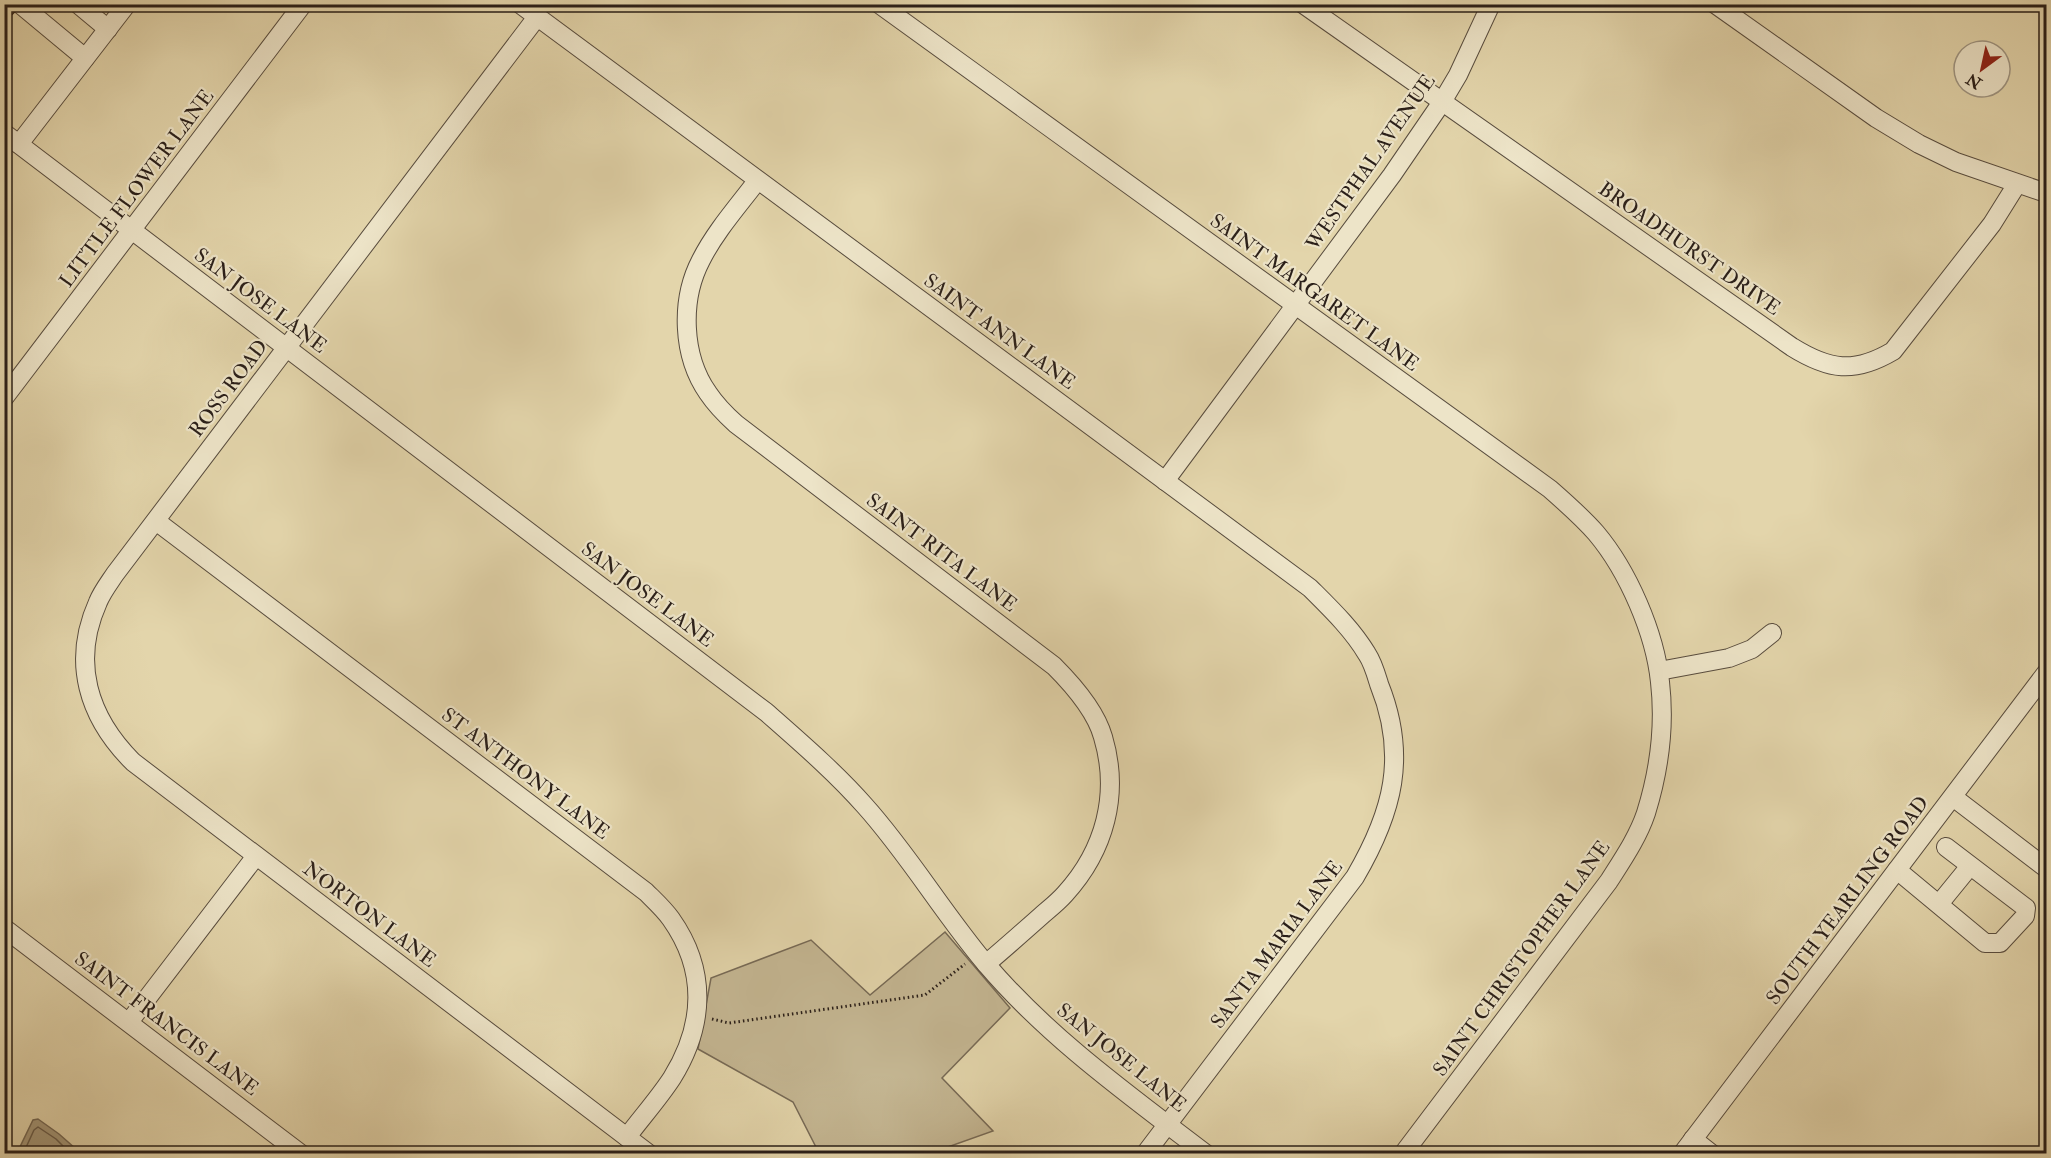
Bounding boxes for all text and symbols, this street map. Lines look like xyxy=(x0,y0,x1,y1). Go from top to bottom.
north arrow xyxy=(1952,39,2012,99)
text: N xyxy=(1962,68,1987,94)
street label: WESTPHAL AVENUE xyxy=(1300,69,1441,256)
street label: LITTLE FLOWER LANE xyxy=(54,84,219,292)
street label: BROADHURST DRIVE xyxy=(1594,176,1786,321)
street label: SAINT MARGARET LANE xyxy=(1205,208,1424,377)
street label: SAN JOSE LANE xyxy=(189,242,332,358)
street label: SAINT ANN LANE xyxy=(919,268,1081,395)
street label: ROSS ROAD xyxy=(184,335,273,442)
street label: SAINT RITA LANE xyxy=(861,488,1022,617)
street label: SAN JOSE LANE xyxy=(576,536,719,652)
street label: ST ANTHONY LANE xyxy=(437,702,615,845)
street label: SOUTH YEARLING ROAD xyxy=(1761,791,1934,1010)
street label: SAINT CHRISTOPHER LANE xyxy=(1427,835,1615,1081)
street label: SANTA MARIA LANE xyxy=(1205,855,1348,1033)
street label: NORTON LANE xyxy=(298,856,441,973)
street label: SAINT FRANCIS LANE xyxy=(70,946,264,1101)
street label: SAN JOSE LANE xyxy=(1052,997,1192,1117)

